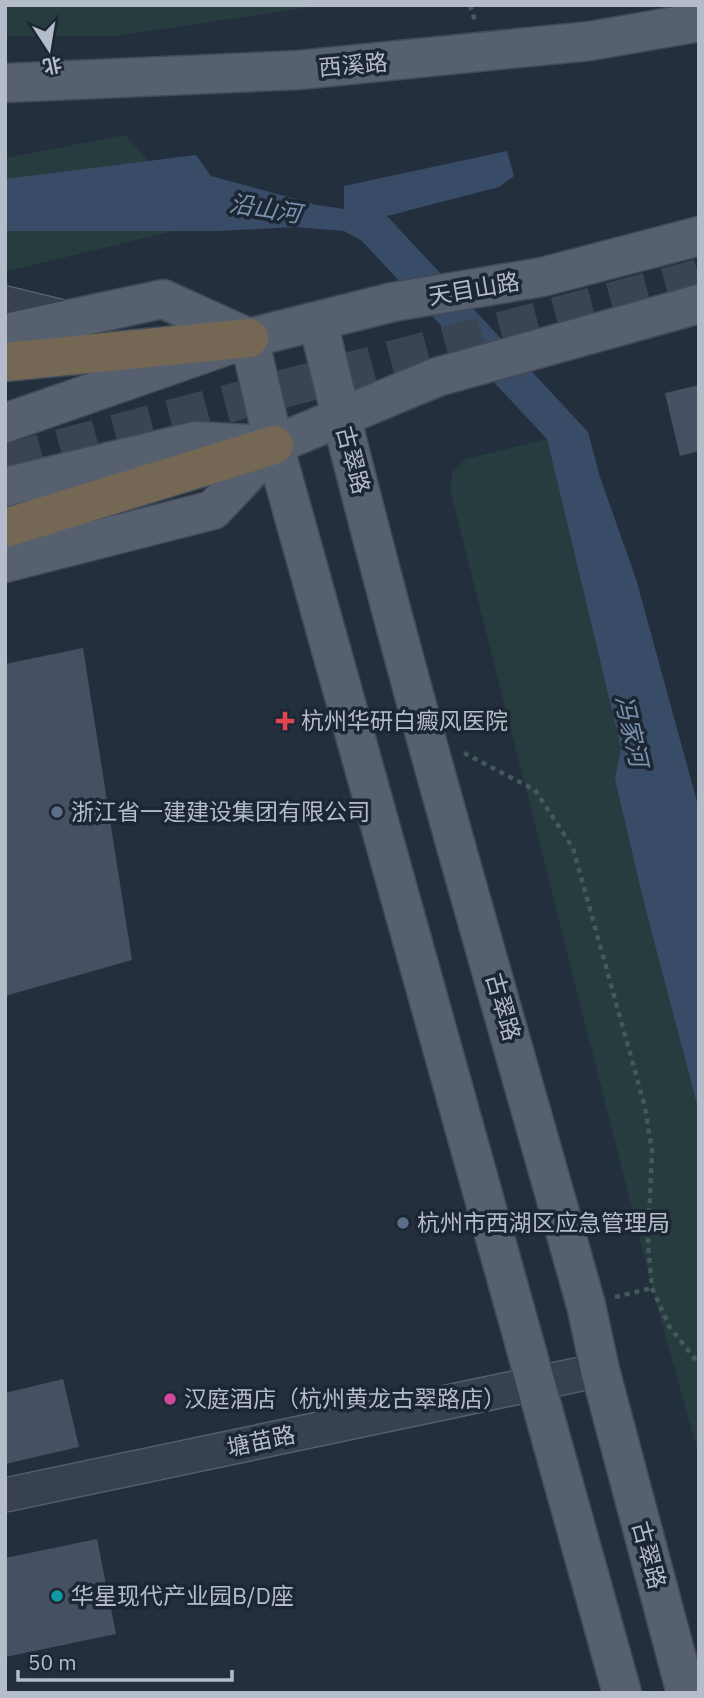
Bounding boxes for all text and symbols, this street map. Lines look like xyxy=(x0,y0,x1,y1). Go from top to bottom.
north arrow xyxy=(14,14,84,84)
street label: 西溪路 xyxy=(317,46,389,82)
text: 北 xyxy=(41,52,64,79)
water label: 沿山河 xyxy=(227,187,307,230)
street label: 天目山路 xyxy=(426,265,522,311)
street label: 古翠路 xyxy=(331,423,377,497)
water label: 冯家河 xyxy=(608,692,657,773)
place label: 杭州华研白癜风医院 xyxy=(301,705,508,735)
marker: 杭州华研白癜风医院 xyxy=(275,711,295,731)
place label: 浙江省一建建设集团有限公司 xyxy=(71,796,370,826)
marker: 浙江省一建建设集团有限公司 xyxy=(49,804,65,820)
street label: 古翠路 xyxy=(480,969,528,1044)
place label: 杭州市西湖区应急管理局 xyxy=(417,1207,670,1237)
marker: 杭州市西湖区应急管理局 xyxy=(395,1215,411,1231)
place label: 汉庭酒店（杭州黄龙古翠路店） xyxy=(184,1383,506,1413)
marker: 汉庭酒店（杭州黄龙古翠路店） xyxy=(162,1391,178,1407)
street label: 塘苗路 xyxy=(224,1418,298,1462)
street label: 古翠路 xyxy=(627,1518,673,1592)
place label: 华星现代产业园B/D座 xyxy=(71,1580,294,1610)
marker: 华星现代产业园B/D座 xyxy=(49,1588,65,1604)
scale bar xyxy=(18,1638,231,1682)
text: 50 m xyxy=(28,1648,77,1676)

